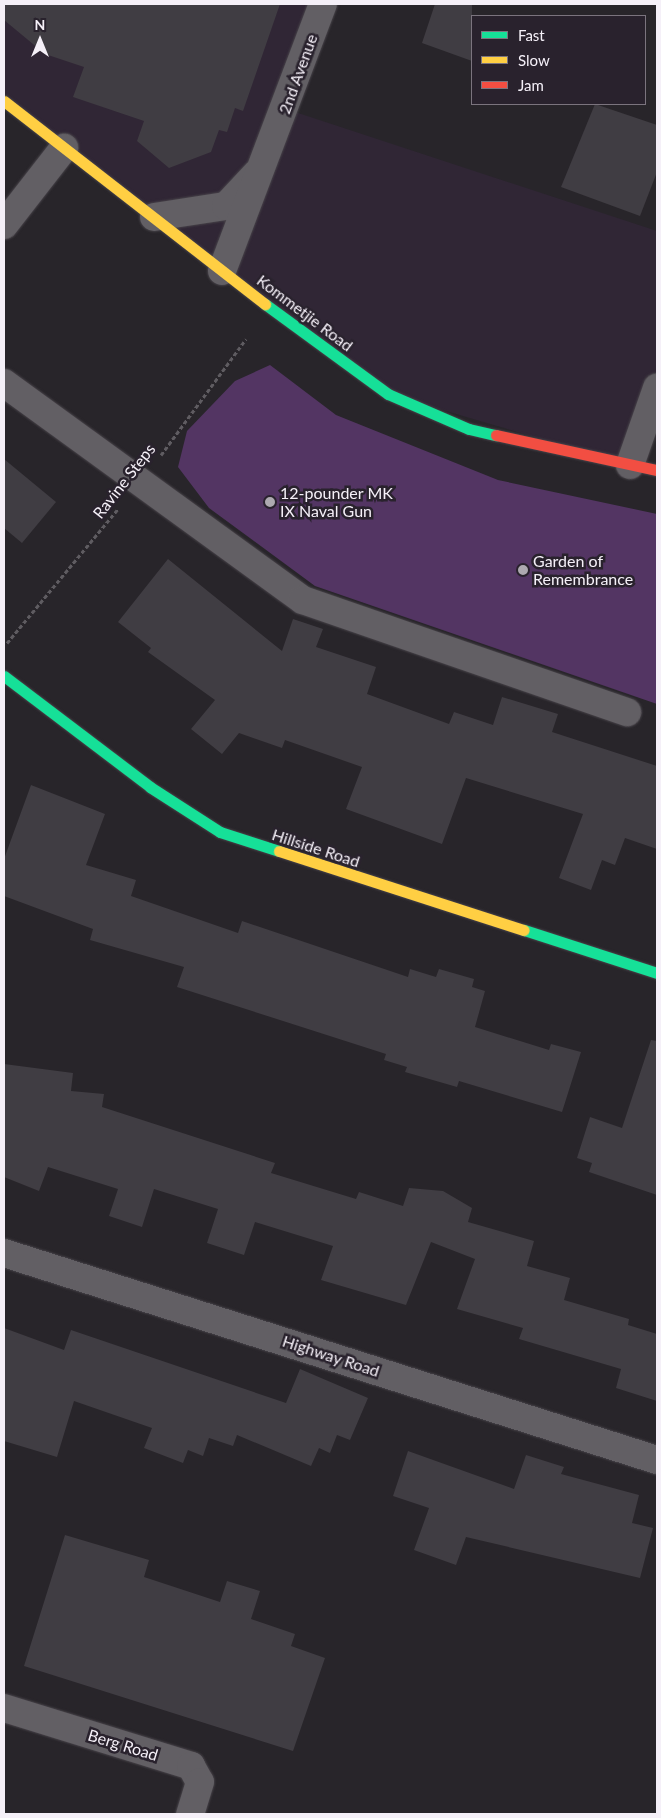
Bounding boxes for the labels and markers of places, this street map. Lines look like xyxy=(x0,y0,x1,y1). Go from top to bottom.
place label: 12-pounder MK IX Naval Gun xyxy=(280,483,393,521)
marker: 12-pounder MK IX Naval Gun xyxy=(264,496,276,508)
place label: Garden of Remembrance xyxy=(533,551,633,589)
marker: Garden of Remembrance xyxy=(517,564,529,576)

